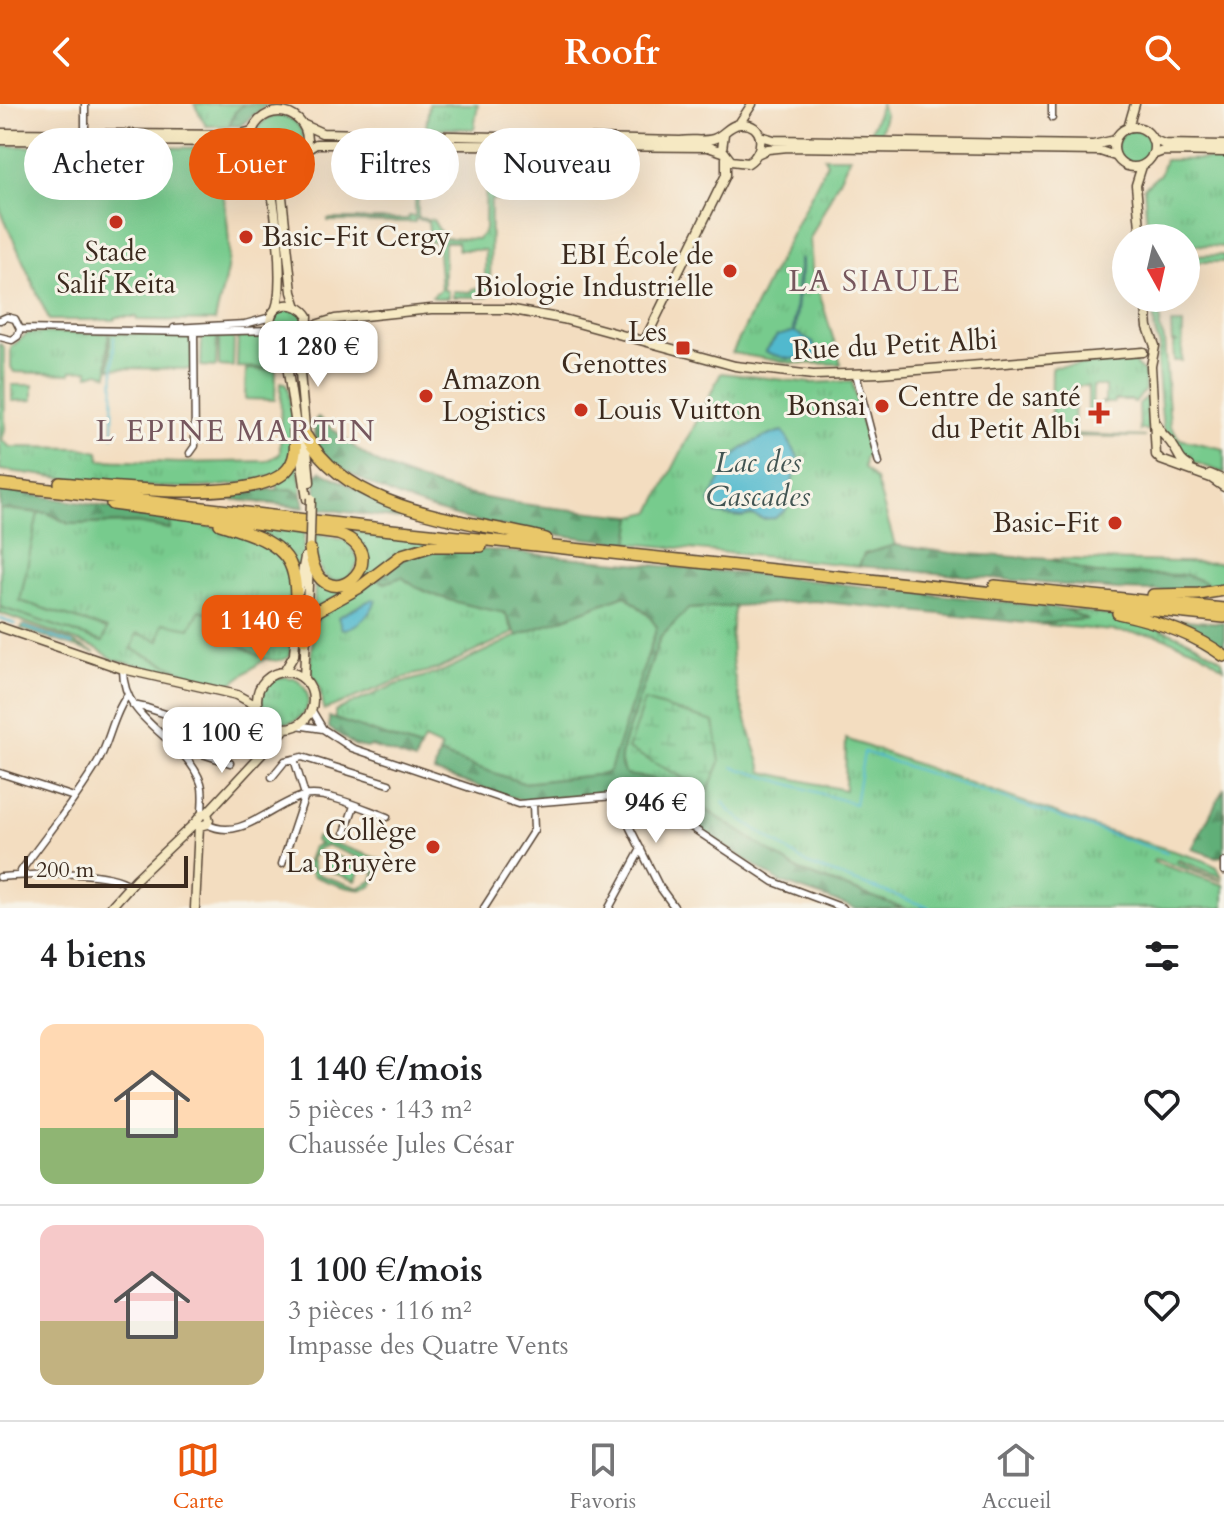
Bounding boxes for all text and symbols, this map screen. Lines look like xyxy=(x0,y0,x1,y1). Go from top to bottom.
text: Roofr xyxy=(564,28,660,77)
icon: back xyxy=(40,30,84,74)
icon: search xyxy=(1140,30,1184,74)
chip: Acheter xyxy=(24,128,173,200)
chip: Louer xyxy=(189,128,315,200)
chip: Filtres xyxy=(331,128,459,200)
chip: Nouveau xyxy=(475,128,640,200)
marker: Stade Salif Keita xyxy=(107,213,125,231)
place label: Basic-Fit Cergy xyxy=(262,218,451,256)
north arrow xyxy=(1112,224,1200,312)
map controls xyxy=(1112,224,1200,312)
marker: Basic-Fit Cergy xyxy=(237,228,255,246)
place label: Stade Salif Keita xyxy=(56,233,176,303)
place label: EBI École de Biologie Industrielle xyxy=(474,236,714,306)
district label: LA SIAULE xyxy=(788,261,962,302)
marker: EBI École de Biologie Industrielle xyxy=(721,262,739,280)
place label: Les Genottes xyxy=(561,313,667,383)
pin: 1 280 € xyxy=(244,321,392,389)
street label: Rue du Petit Albi xyxy=(792,321,999,369)
text: 1 280 € xyxy=(277,329,359,364)
marker: Les Genottes xyxy=(674,339,692,357)
place label: Amazon Logistics xyxy=(442,361,546,431)
place label: Centre de santé du Petit Albi xyxy=(898,378,1081,448)
marker: Amazon Logistics xyxy=(417,387,435,405)
place label: Bonsai xyxy=(787,387,866,425)
place label: Louis Vuitton xyxy=(597,391,762,429)
marker: Bonsai xyxy=(873,397,891,415)
marker: Louis Vuitton xyxy=(572,401,590,419)
marker: Centre de santé du Petit Albi xyxy=(1088,402,1110,424)
district label: L EPINE MARTIN xyxy=(95,411,377,452)
water label: Lac des Cascades xyxy=(706,442,810,517)
place label: Basic-Fit xyxy=(993,504,1099,542)
marker: Basic-Fit xyxy=(1106,514,1124,532)
pin: 1 140 € xyxy=(187,595,335,663)
text: 1 140 € xyxy=(220,603,302,638)
pin: 1 100 € xyxy=(148,707,296,775)
text: 1 100 € xyxy=(181,715,263,750)
pin: 946 € xyxy=(600,777,712,845)
text: 946 € xyxy=(625,785,687,820)
place label: Collège La Bruyère xyxy=(285,812,417,882)
marker: Collège La Bruyère xyxy=(424,838,442,856)
scale bar xyxy=(24,852,188,888)
text: 200 m xyxy=(36,855,94,885)
text: 4 biens xyxy=(40,933,146,979)
icon: filters xyxy=(1140,934,1184,978)
text: 1 140 €/mois xyxy=(288,1046,483,1092)
icon: home xyxy=(104,1056,200,1152)
icon: heart xyxy=(1140,1082,1184,1126)
text: 5 pièces · 143 m² xyxy=(288,1092,472,1127)
text: Chaussée Jules César xyxy=(288,1127,514,1162)
text: 1 100 €/mois xyxy=(288,1247,483,1293)
icon: home xyxy=(104,1257,200,1353)
icon: heart xyxy=(1140,1283,1184,1327)
text: 3 pièces · 116 m² xyxy=(288,1293,472,1328)
text: Impasse des Quatre Vents xyxy=(288,1328,568,1363)
tab: Carte xyxy=(173,1438,224,1516)
tab: Favoris xyxy=(570,1438,636,1516)
tab: Accueil xyxy=(982,1438,1051,1516)

